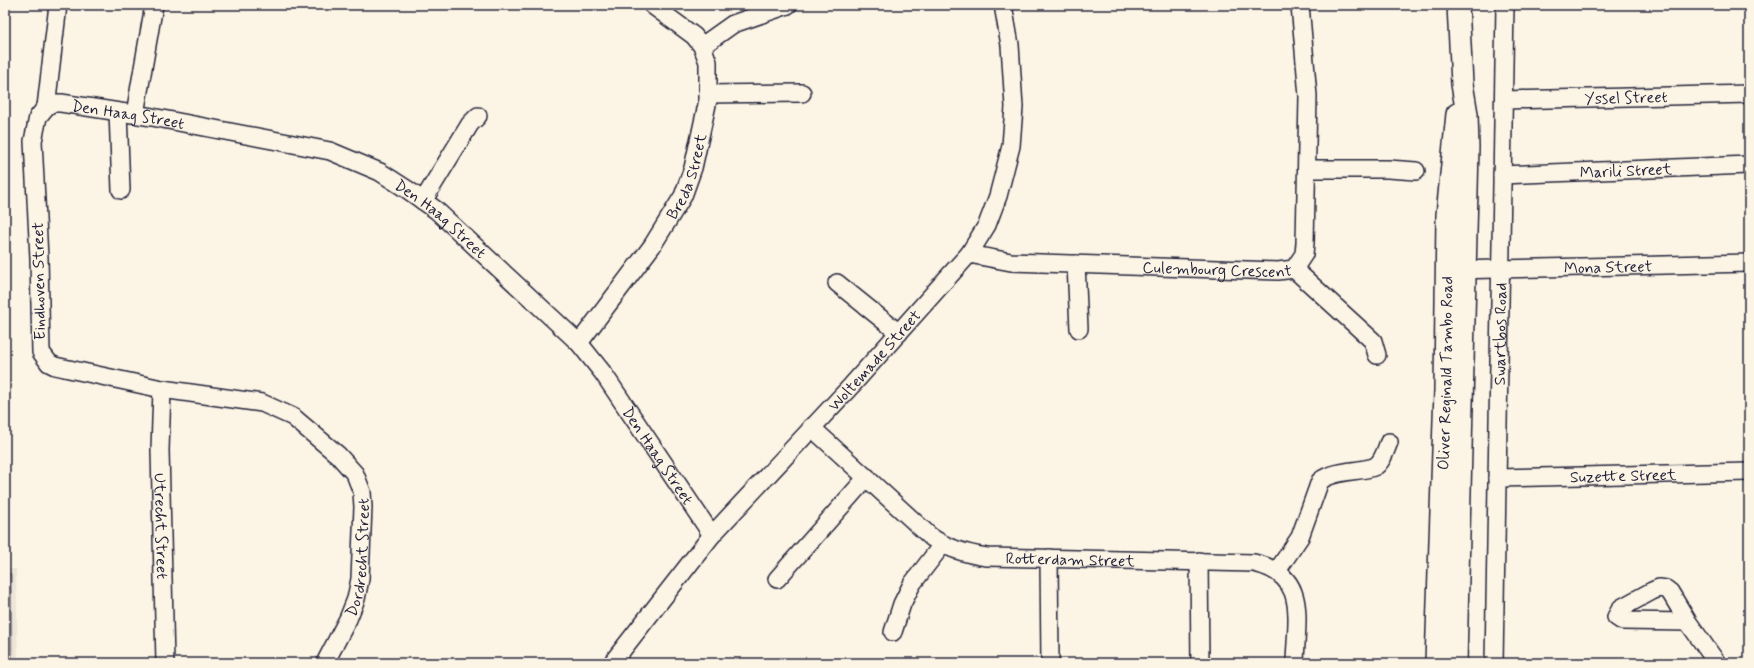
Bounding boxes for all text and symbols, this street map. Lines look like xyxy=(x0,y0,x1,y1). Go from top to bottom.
street label: Yssel Street xyxy=(1584,87,1668,110)
street label: Den Haag Street xyxy=(70,96,186,135)
street label: Breda Street xyxy=(662,131,712,224)
street label: Marili Street xyxy=(1579,159,1673,184)
street label: Den Haag Street xyxy=(390,175,490,264)
street label: Eindhoven Street xyxy=(28,221,51,340)
street label: Mona Street xyxy=(1564,256,1653,279)
street label: Culembourg Crescent xyxy=(1142,257,1294,283)
street label: Oliver Reginald Tambo Road xyxy=(1433,276,1458,471)
street label: Swartbos Road xyxy=(1490,282,1512,386)
street label: Woltemade Street xyxy=(824,305,926,416)
street label: Den Haag Street xyxy=(617,403,698,509)
street label: Suzette Street xyxy=(1570,465,1677,488)
street label: Utrecht Street xyxy=(149,473,172,579)
street label: Dordrecht Street xyxy=(341,497,375,620)
street label: Rotterdam Street xyxy=(1005,548,1136,572)

